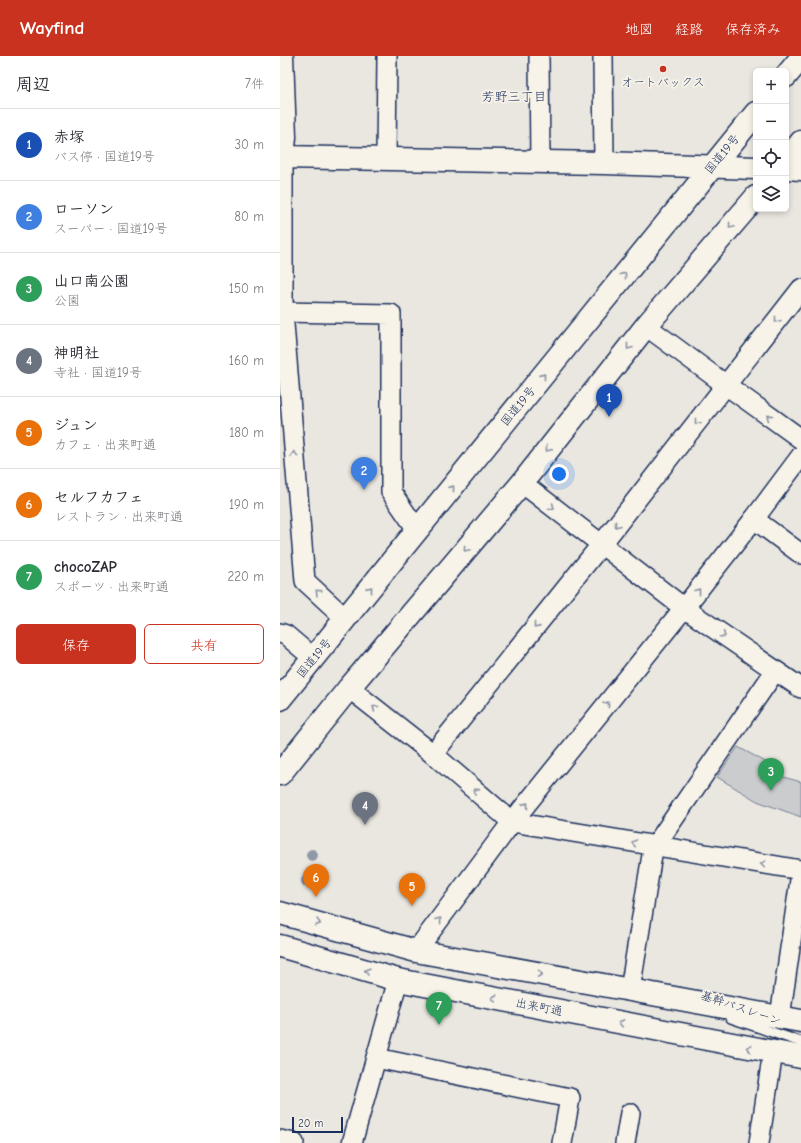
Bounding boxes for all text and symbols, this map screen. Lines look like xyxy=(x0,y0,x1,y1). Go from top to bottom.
text: Wayfind xyxy=(20,17,84,39)
text: 地図 xyxy=(625,21,653,38)
text: 経路 xyxy=(675,21,703,38)
text: 保存済み xyxy=(725,21,781,38)
marker: オートバックス xyxy=(658,64,668,74)
map controls xyxy=(753,68,789,212)
button: + xyxy=(753,68,789,104)
text: 周辺 xyxy=(16,75,50,94)
place label: オートバックス xyxy=(621,75,705,89)
text: 7件 xyxy=(245,76,264,91)
district label: 芳野三丁目 xyxy=(481,89,547,104)
button: − xyxy=(753,104,789,140)
text: 赤塚 xyxy=(54,128,84,146)
street label: 国道19号 xyxy=(702,131,742,177)
text: 1 xyxy=(26,137,32,152)
text: 30 m xyxy=(234,137,264,152)
button: locate xyxy=(753,140,789,176)
text: バス停 · 国道19号 xyxy=(54,149,155,164)
button: layers xyxy=(753,176,789,212)
text: ローソン xyxy=(54,200,114,218)
text: 2 xyxy=(26,209,32,224)
text: 80 m xyxy=(234,209,264,224)
text: スーパー · 国道19号 xyxy=(54,221,168,236)
one-way arrow xyxy=(728,222,735,229)
text: 山口南公園 xyxy=(54,272,129,290)
one-way arrow xyxy=(620,273,627,280)
text: 3 xyxy=(26,281,32,296)
text: 150 m xyxy=(229,281,264,296)
text: 公園 xyxy=(54,293,80,308)
one-way arrow xyxy=(775,315,782,322)
one-way arrow xyxy=(627,343,634,350)
text: 神明社 xyxy=(54,344,99,362)
text: 4 xyxy=(26,353,32,368)
text: 160 m xyxy=(229,353,264,368)
text: 寺社 · 国道19号 xyxy=(54,365,142,380)
one-way arrow xyxy=(538,374,545,381)
street label: 国道19号 xyxy=(498,383,538,429)
pin: 1 xyxy=(596,384,622,417)
one-way arrow xyxy=(767,415,774,422)
text: ジュン xyxy=(54,416,98,434)
one-way arrow xyxy=(694,418,701,425)
text: 5 xyxy=(26,425,32,440)
text: 180 m xyxy=(229,425,264,440)
text: カフェ · 出来町通 xyxy=(54,437,156,452)
one-way arrow xyxy=(546,445,553,452)
one-way arrow xyxy=(290,451,299,457)
pin: 2 xyxy=(351,457,377,490)
your location xyxy=(549,464,569,484)
one-way arrow xyxy=(448,486,455,493)
text: セルフカフェ xyxy=(54,488,143,506)
text: 6 xyxy=(26,497,32,512)
text: 190 m xyxy=(229,497,264,512)
one-way arrow xyxy=(548,502,555,509)
text: レストラン · 出来町通 xyxy=(54,509,183,524)
one-way arrow xyxy=(614,520,621,527)
one-way arrow xyxy=(463,545,470,552)
text: chocoZAP xyxy=(54,558,117,576)
text: 7 xyxy=(26,569,32,584)
text: 220 m xyxy=(227,569,264,584)
text: スポーツ · 出来町通 xyxy=(54,579,169,594)
one-way arrow xyxy=(366,587,373,594)
one-way arrow xyxy=(693,589,700,596)
one-way arrow xyxy=(315,590,322,597)
one-way arrow xyxy=(533,622,540,629)
button: 保存 xyxy=(16,624,136,664)
button: 共有 xyxy=(144,624,264,664)
one-way arrow xyxy=(719,630,726,637)
street label: 国道19号 xyxy=(294,635,334,681)
one-way arrow xyxy=(603,701,610,708)
one-way arrow xyxy=(372,706,379,713)
pin: 3 xyxy=(758,758,784,791)
one-way arrow xyxy=(473,788,480,795)
pin: 4 xyxy=(352,792,378,825)
one-way arrow xyxy=(521,802,528,809)
one-way arrow xyxy=(631,839,637,847)
one-way arrow xyxy=(759,860,766,869)
pin: 6 xyxy=(303,864,329,897)
pin: 5 xyxy=(399,873,425,906)
one-way arrow xyxy=(434,917,441,924)
one-way arrow xyxy=(314,918,321,927)
one-way arrow xyxy=(363,967,370,976)
one-way arrow xyxy=(537,969,543,977)
street label: 基幹バスレーン xyxy=(699,988,783,1028)
pin: 7 xyxy=(426,992,452,1025)
one-way arrow xyxy=(490,995,497,1003)
street label: 出来町通 xyxy=(514,996,564,1018)
one-way arrow xyxy=(618,1019,624,1028)
one-way arrow xyxy=(746,1044,752,1052)
scale bar xyxy=(292,1115,343,1134)
text: 20 m xyxy=(298,1117,323,1130)

